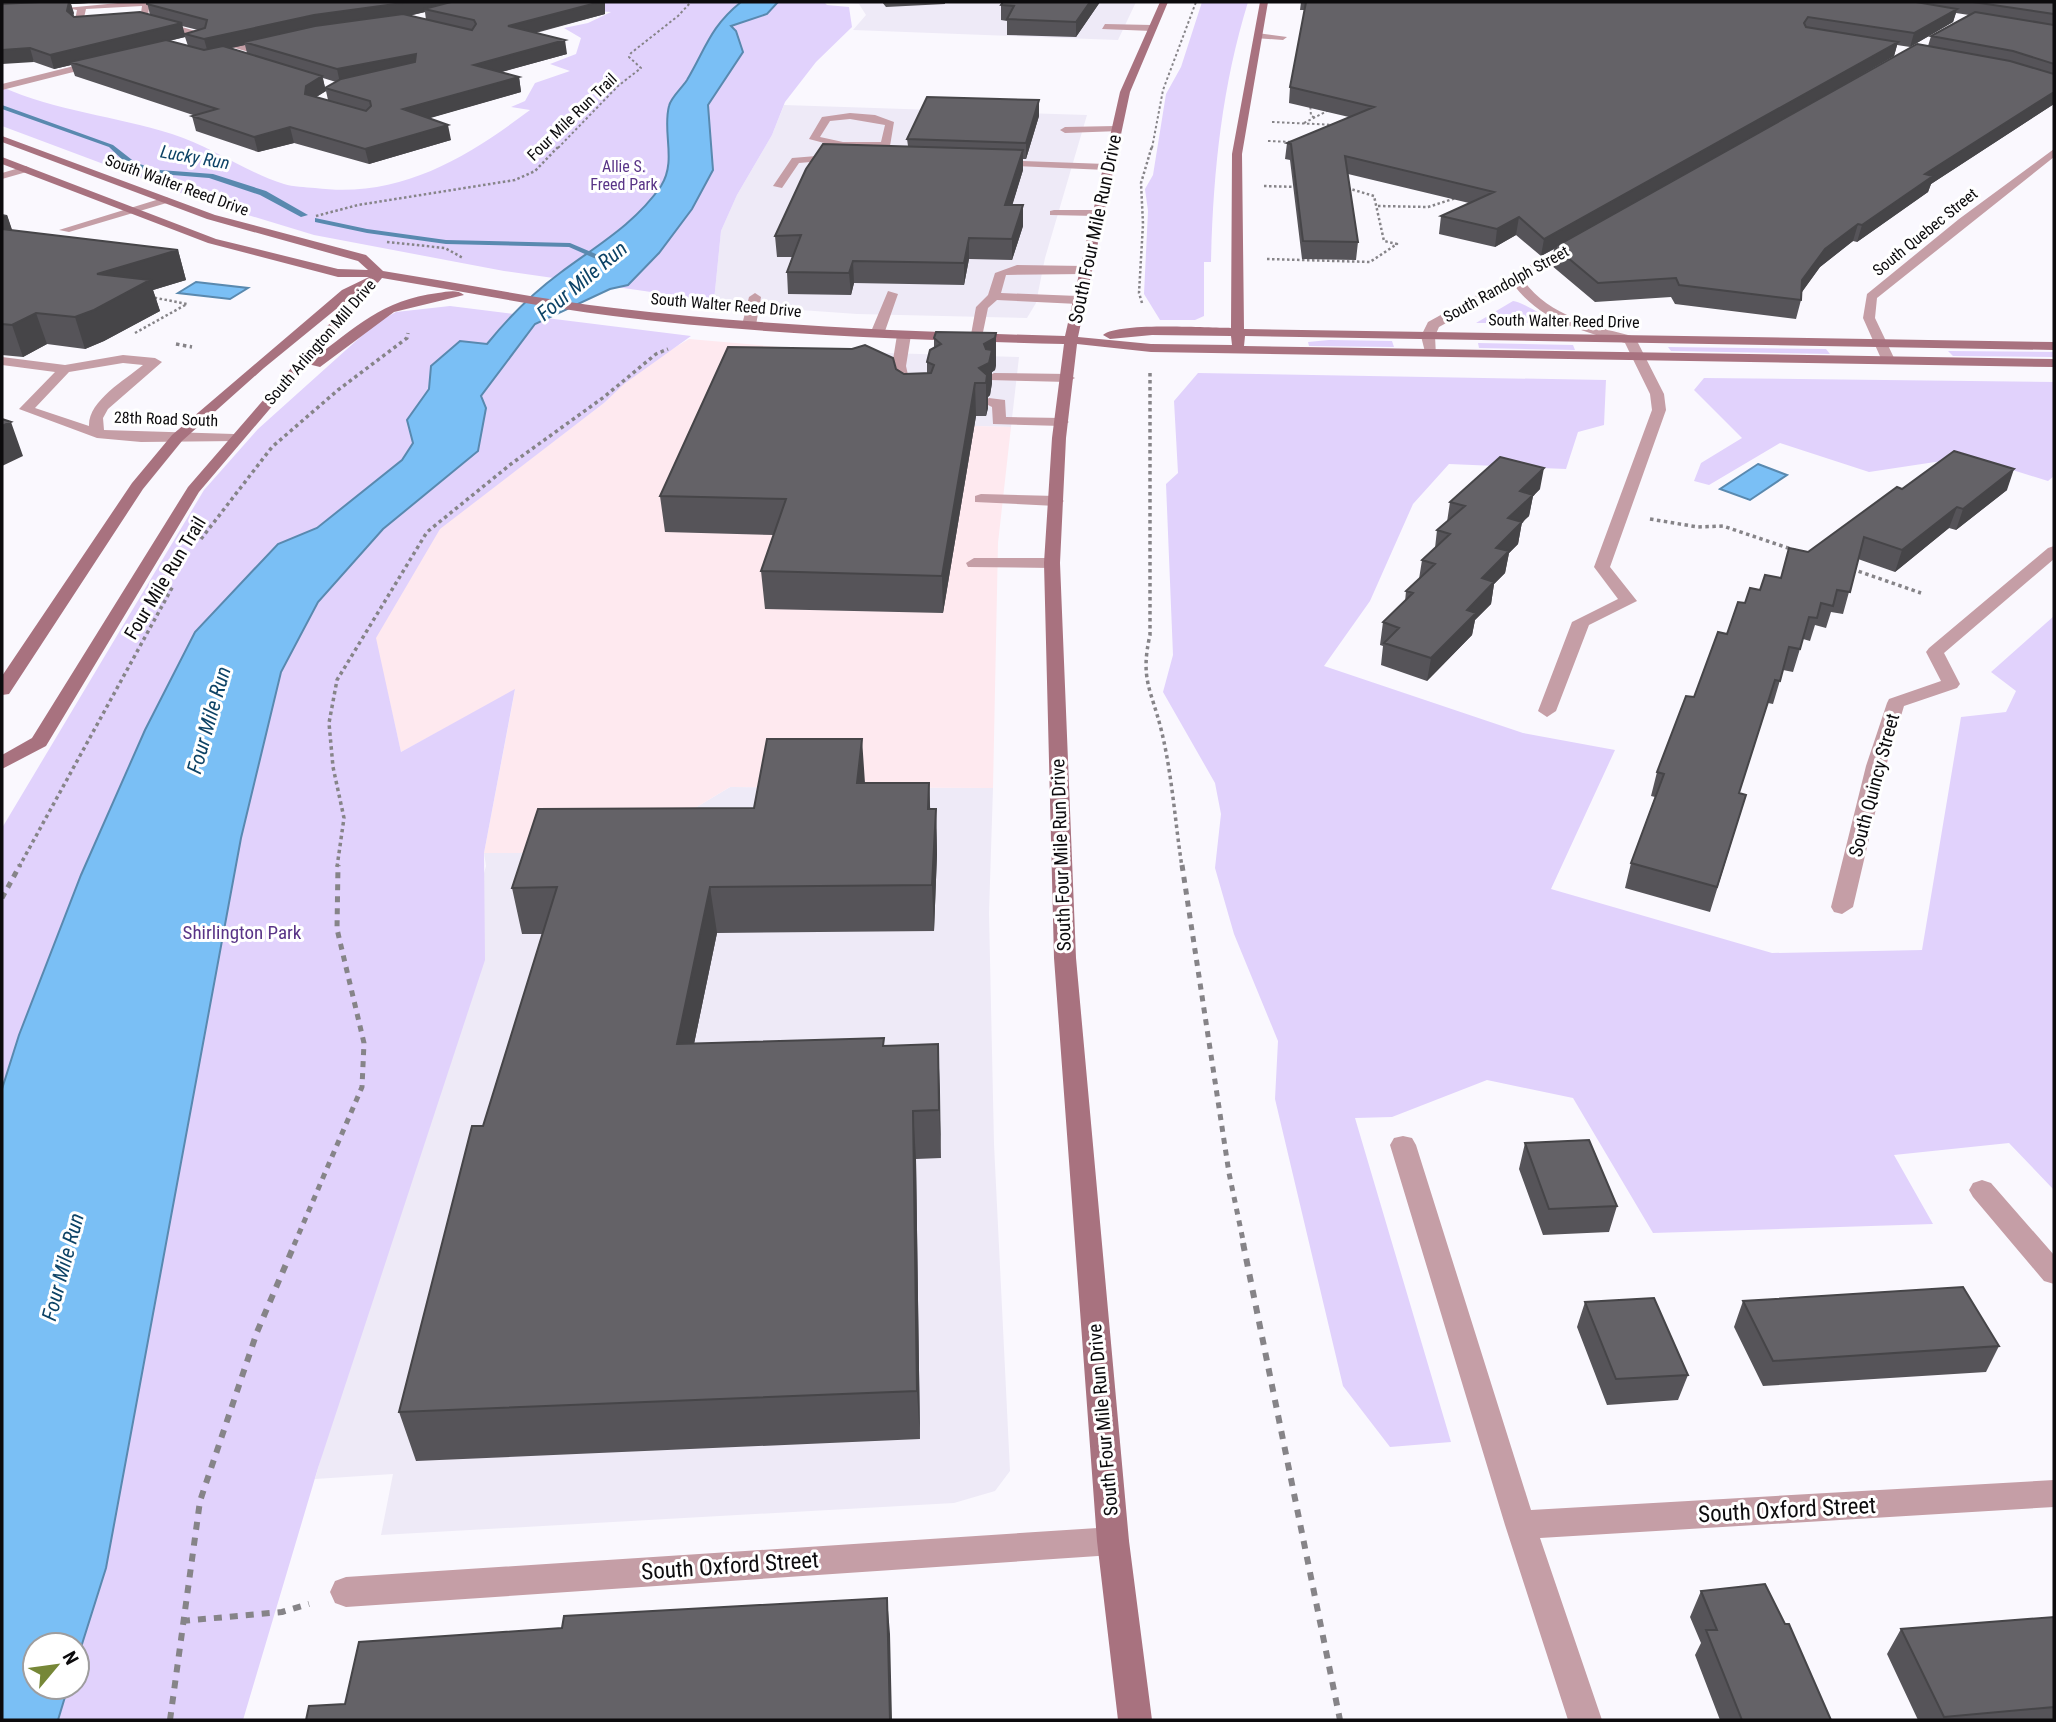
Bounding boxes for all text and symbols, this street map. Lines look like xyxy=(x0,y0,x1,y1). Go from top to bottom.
street label: Four Mile Run Trail xyxy=(523,69,621,165)
street label: South Four Mile Run Drive xyxy=(1064,132,1126,326)
water label: Lucky Run xyxy=(159,141,231,173)
street label: South Walter Reed Drive xyxy=(103,150,251,220)
park label: Allie S. Freed Park xyxy=(590,157,658,194)
street label: South Quebec Street xyxy=(1869,184,1981,280)
water label: Four Mile Run xyxy=(532,236,632,326)
street label: South Randolph Street xyxy=(1440,242,1572,326)
street label: South Arlington Mill Drive xyxy=(260,275,380,409)
street label: South Walter Reed Drive xyxy=(650,289,802,321)
street label: South Walter Reed Drive xyxy=(1488,310,1640,332)
street label: 28th Road South xyxy=(114,408,218,430)
street label: Four Mile Run Trail xyxy=(119,512,211,644)
water label: Four Mile Run xyxy=(182,664,236,776)
street label: South Quincy Street xyxy=(1844,711,1904,859)
street label: South Four Mile Run Drive xyxy=(1046,758,1076,952)
park label: Shirlington Park xyxy=(183,921,302,944)
water label: Four Mile Run xyxy=(37,1211,89,1323)
street label: South Four Mile Run Drive xyxy=(1083,1323,1123,1517)
street label: South Oxford Street xyxy=(1697,1492,1877,1528)
street label: South Oxford Street xyxy=(640,1546,820,1586)
north arrow xyxy=(21,1631,91,1701)
text: N xyxy=(58,1647,83,1669)

